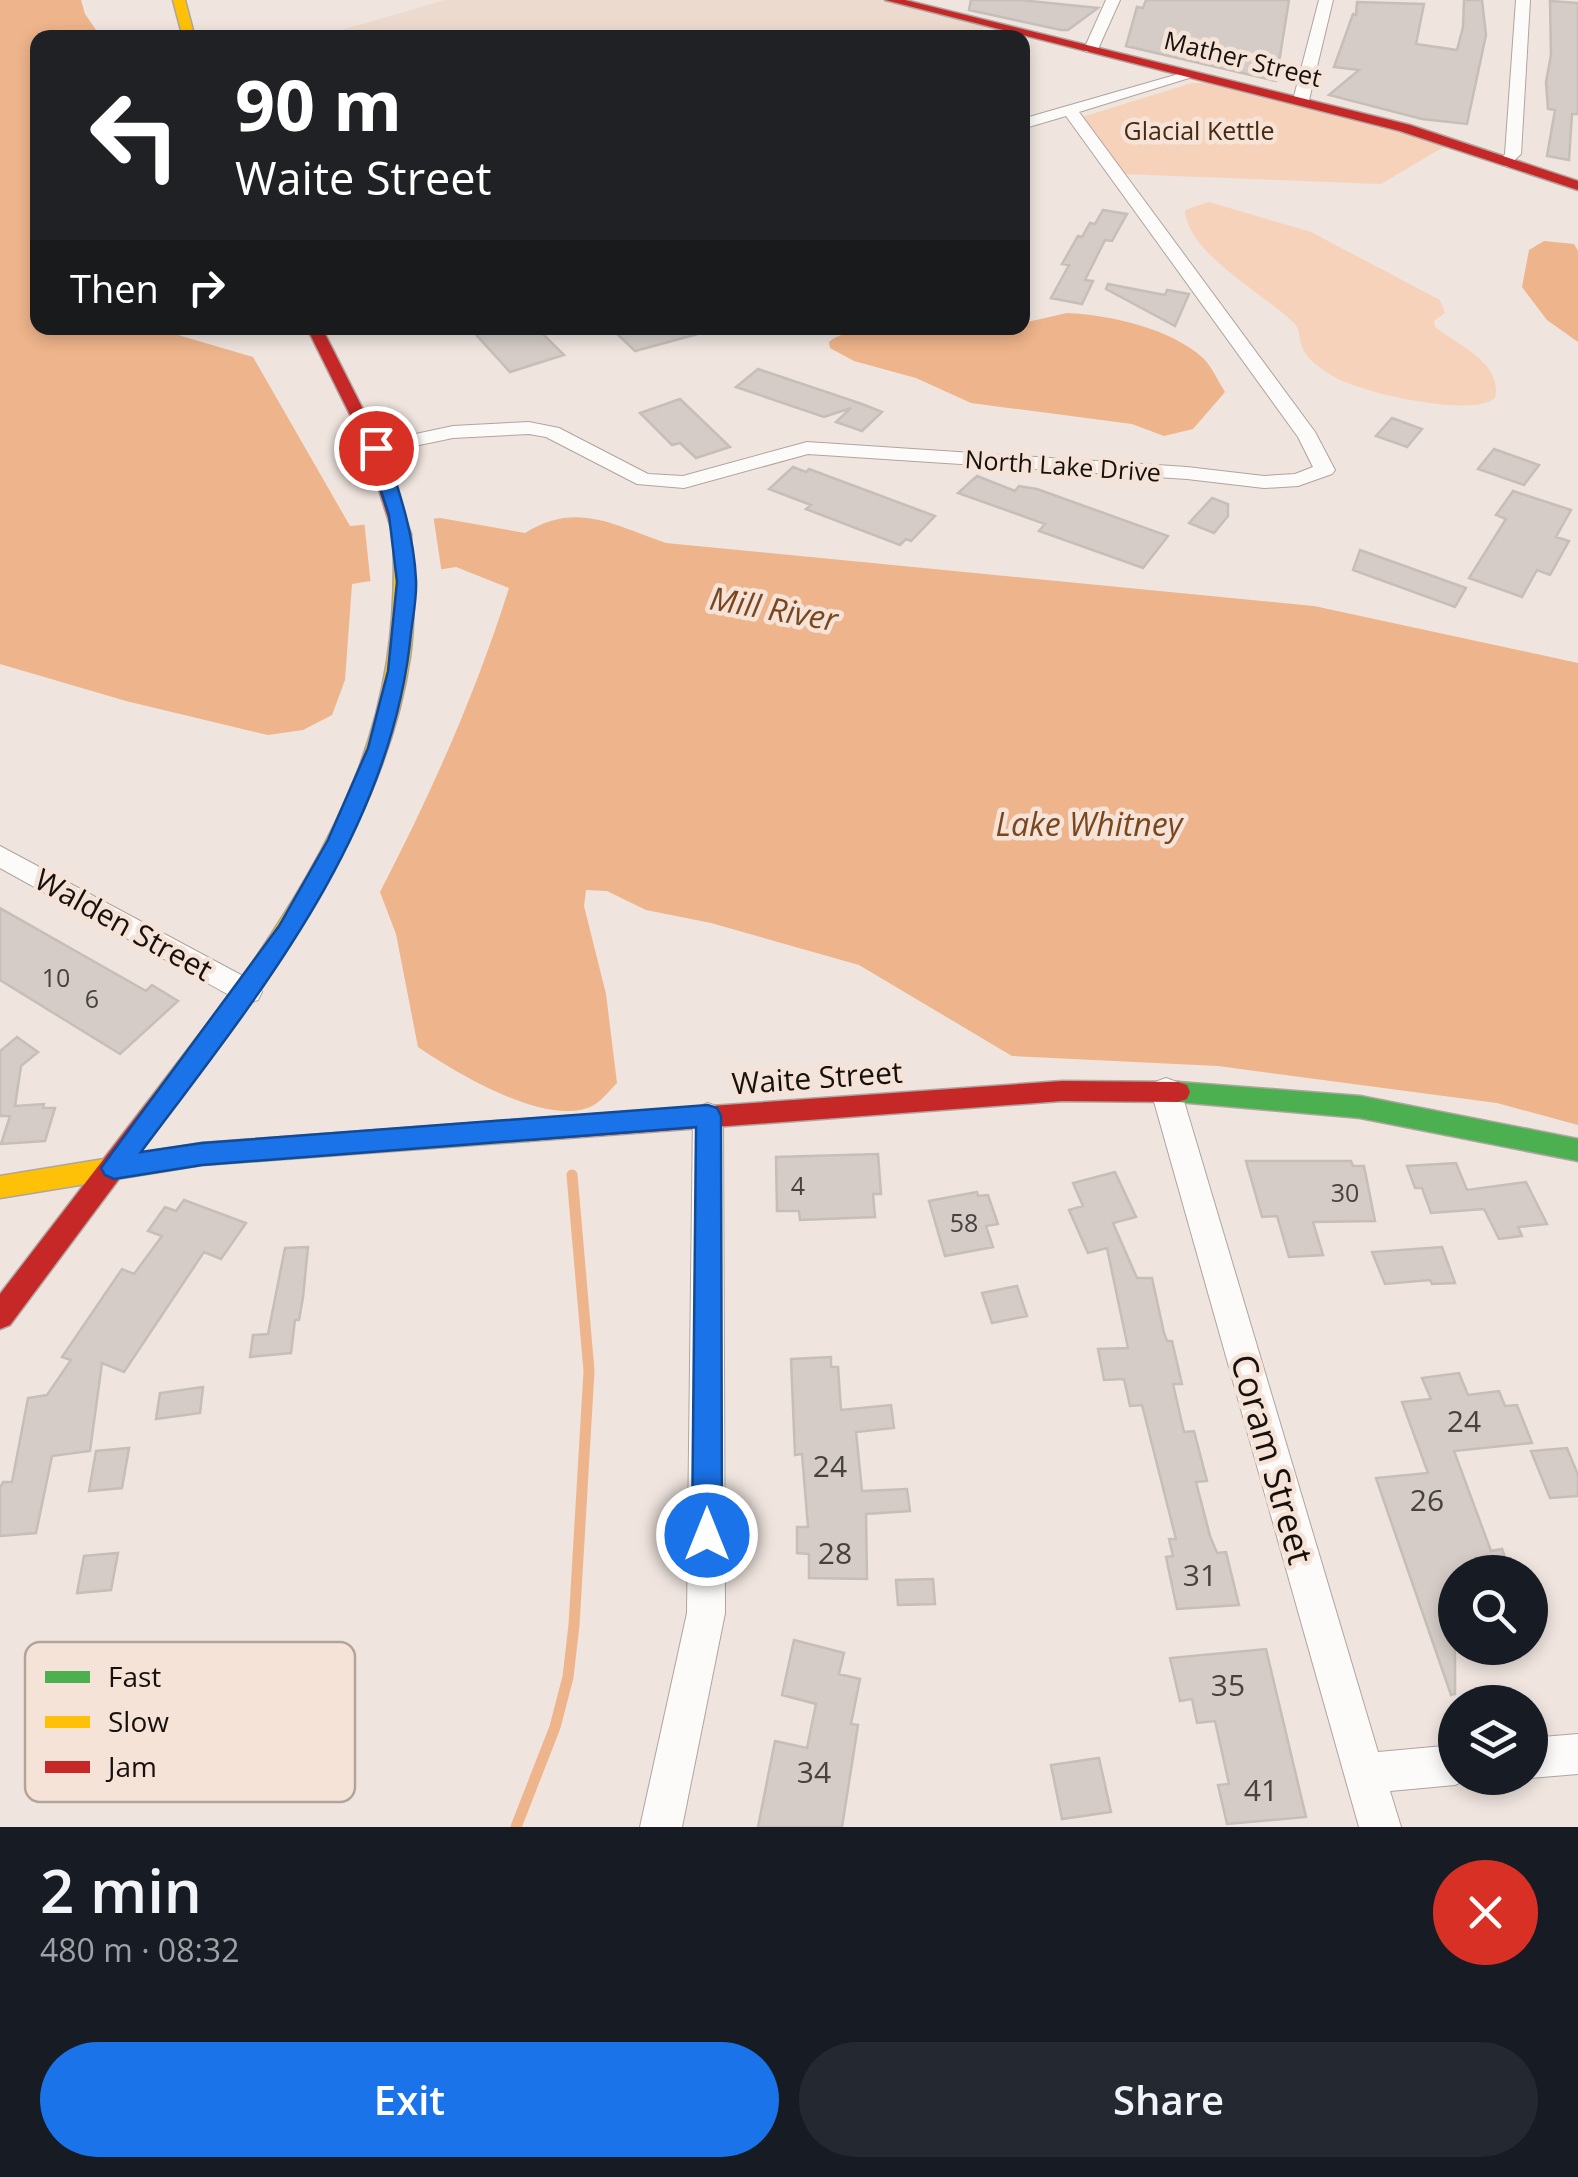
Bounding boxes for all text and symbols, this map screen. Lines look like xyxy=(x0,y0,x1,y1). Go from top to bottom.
street label: Mather Street xyxy=(1161,22,1325,94)
text: 90 m xyxy=(235,56,402,152)
icon: left xyxy=(70,70,200,200)
park label: Glacial Kettle xyxy=(1124,113,1274,147)
text: Waite Street xyxy=(235,147,492,208)
icon: right xyxy=(179,260,234,315)
text: Then xyxy=(70,262,159,314)
pin xyxy=(334,406,419,491)
icon: arrive xyxy=(349,421,404,476)
street label: North Lake Drive xyxy=(964,441,1162,489)
water label: Mill River xyxy=(707,576,843,641)
water label: Lake Whitney xyxy=(996,802,1185,845)
street label: Walden Street xyxy=(28,858,220,990)
house number: 10 xyxy=(42,960,70,994)
house number: 6 xyxy=(85,981,99,1015)
street label: Waite Street xyxy=(730,1051,904,1103)
house number: 4 xyxy=(791,1168,805,1202)
house number: 30 xyxy=(1331,1175,1359,1209)
house number: 58 xyxy=(950,1205,978,1239)
street label: Coram Street xyxy=(1221,1349,1325,1569)
house number: 24 xyxy=(1447,1400,1481,1441)
house number: 24 xyxy=(813,1445,847,1486)
house number: 26 xyxy=(1410,1479,1444,1520)
position arrow xyxy=(655,1483,759,1587)
house number: 28 xyxy=(818,1532,852,1573)
house number: 31 xyxy=(1183,1554,1217,1595)
map controls xyxy=(1438,1555,1548,1795)
button: search xyxy=(1438,1555,1548,1665)
legend xyxy=(25,1642,355,1802)
text: Fast xyxy=(108,1657,161,1695)
house number: 35 xyxy=(1211,1664,1245,1705)
button: layers xyxy=(1438,1685,1548,1795)
text: Slow xyxy=(108,1702,169,1740)
text: Jam xyxy=(105,1747,157,1785)
house number: 34 xyxy=(797,1751,831,1792)
house number: 41 xyxy=(1244,1769,1278,1810)
text: 2 min xyxy=(40,1849,202,1931)
button: close xyxy=(1433,1860,1538,1965)
text: 480 m · 08:32 xyxy=(40,1928,239,1971)
button: Exit xyxy=(40,2042,779,2157)
button: Share xyxy=(799,2042,1538,2157)

